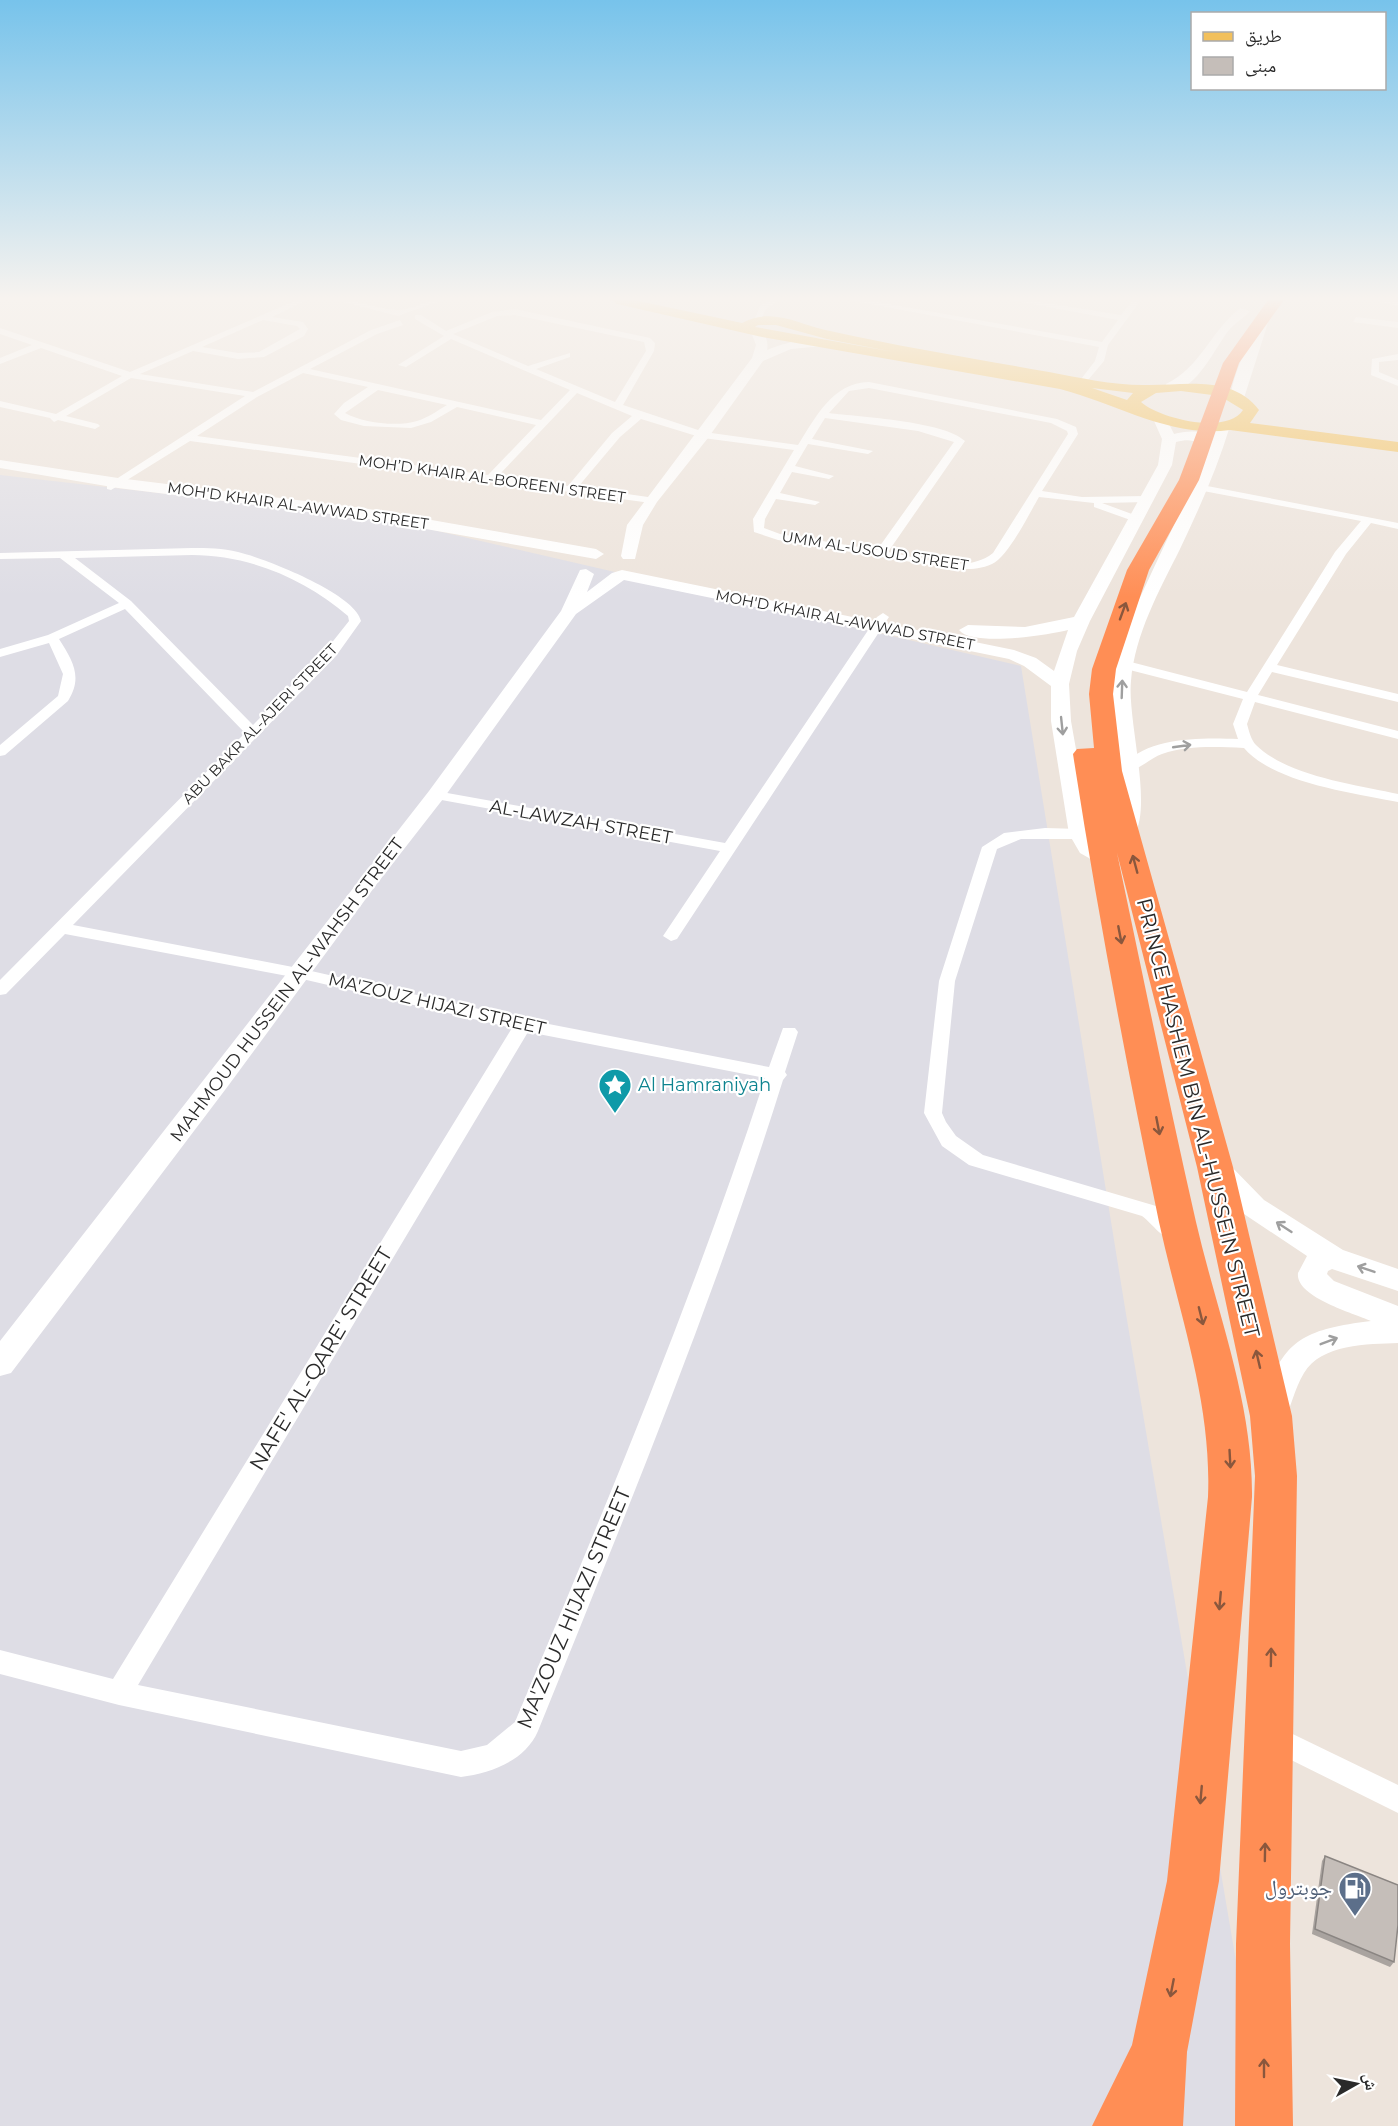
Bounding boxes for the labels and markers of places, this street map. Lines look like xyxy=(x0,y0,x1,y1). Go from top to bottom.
place icon: Al Hamraniyah xyxy=(597,1067,633,1114)
place label: Al Hamraniyah xyxy=(638,1074,771,1096)
fuel station icon: جوبترول xyxy=(1337,1870,1373,1917)
place label: جوبترول xyxy=(1265,1875,1332,1900)

